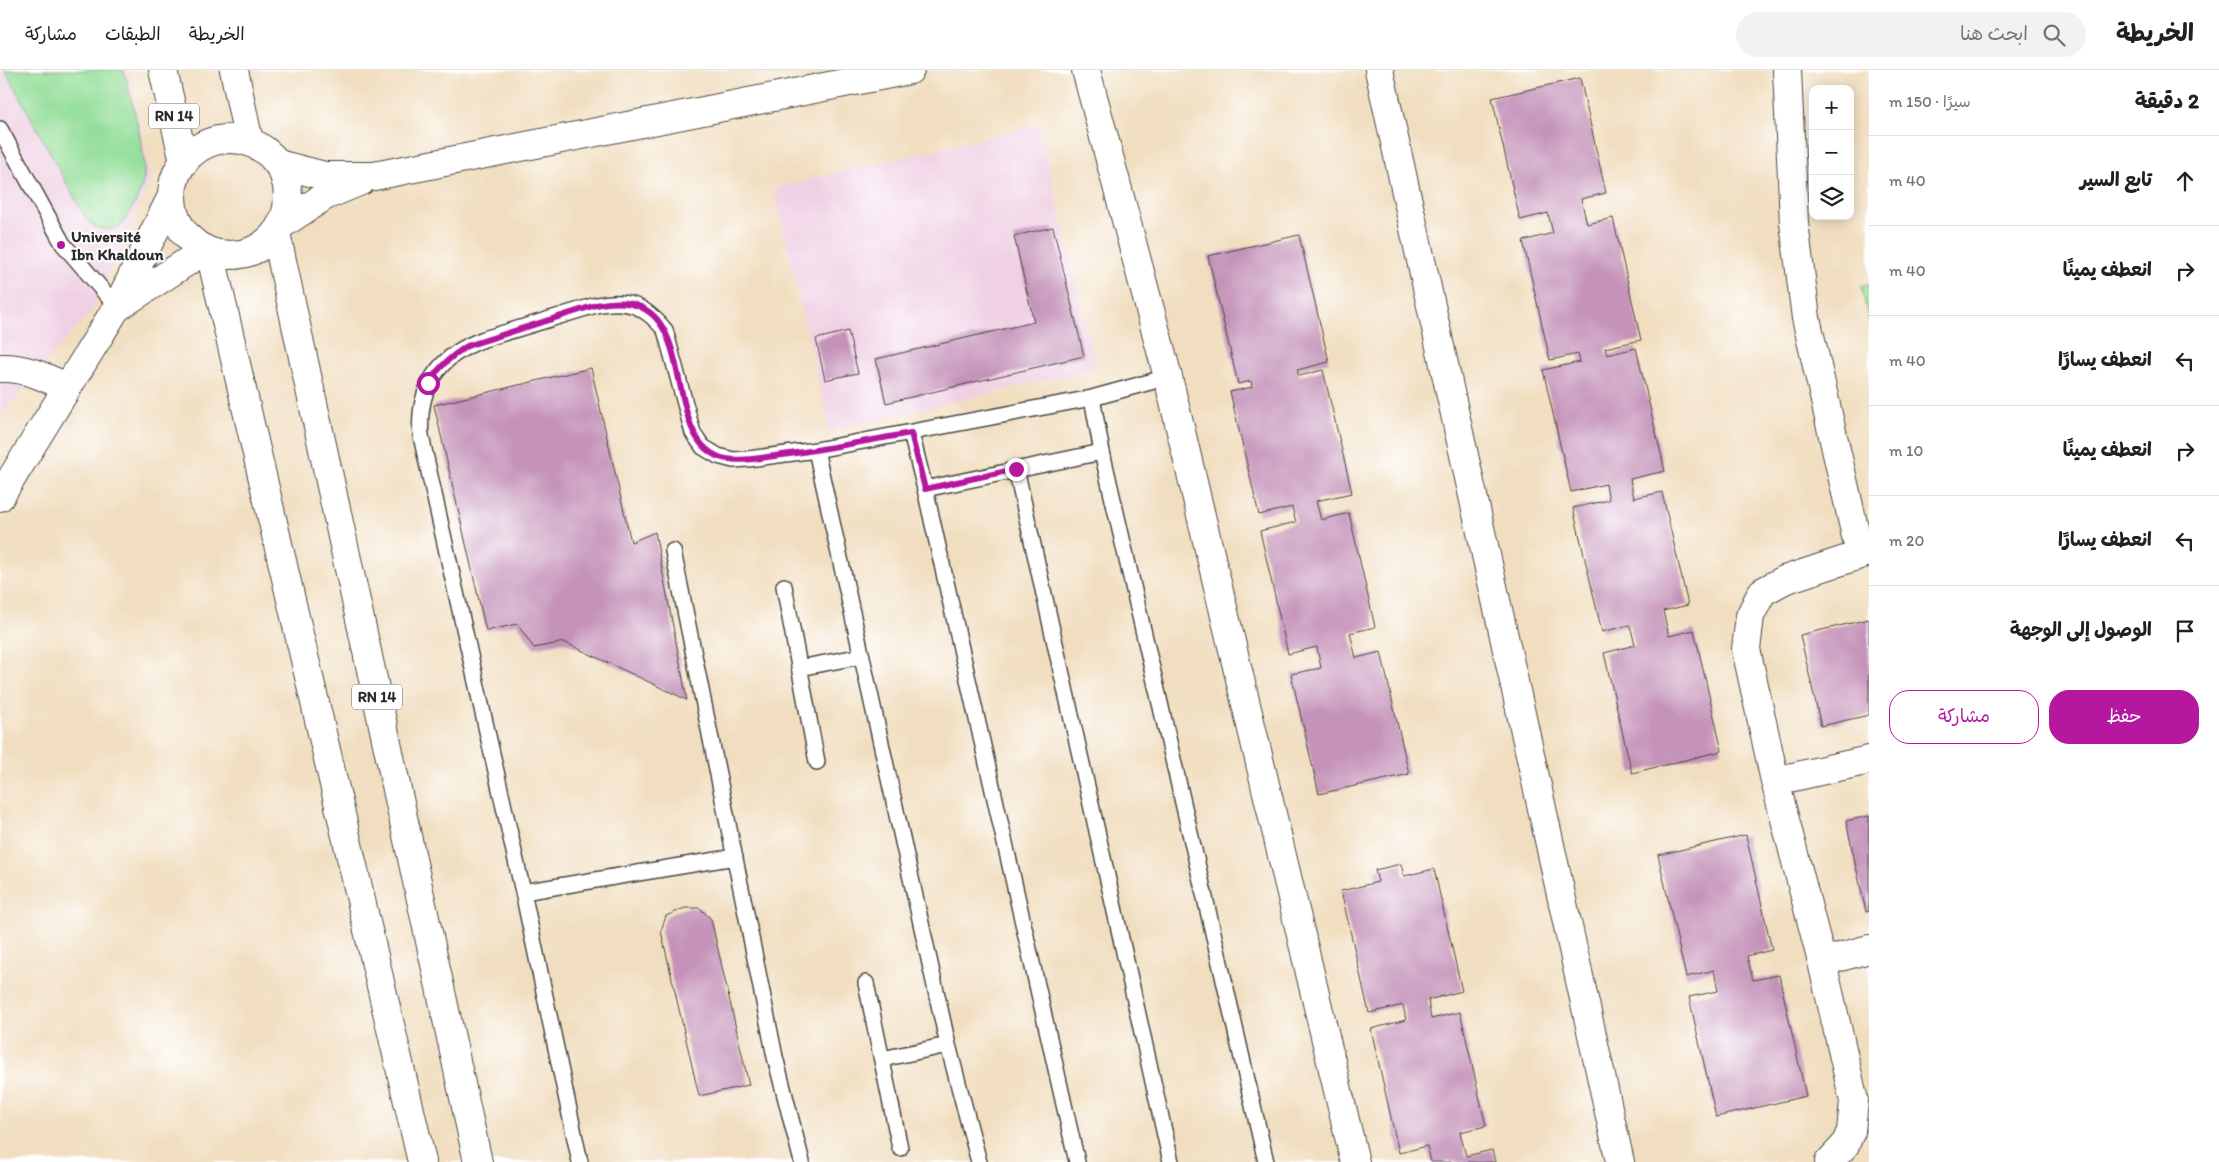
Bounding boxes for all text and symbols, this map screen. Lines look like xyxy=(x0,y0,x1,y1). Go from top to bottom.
search box xyxy=(1736,12,2086,57)
text: الخريطة xyxy=(2116,18,2194,47)
icon: search xyxy=(2040,21,2068,49)
text: ابحث هنا xyxy=(1960,22,2028,45)
text: مشاركة xyxy=(25,23,77,45)
text: الطبقات xyxy=(105,23,161,45)
text: الخريطة xyxy=(189,23,245,45)
map controls xyxy=(1809,85,1854,220)
button: + xyxy=(1809,85,1854,130)
text: 2 دقيقة xyxy=(2135,88,2199,113)
text: سيرًا · 150 m xyxy=(1889,92,1971,111)
road number: RN 14 xyxy=(149,104,199,128)
button: − xyxy=(1809,130,1854,175)
icon: ahead xyxy=(2171,167,2199,195)
text: تابع السير xyxy=(2080,168,2152,191)
text: 40 m xyxy=(1889,171,1926,190)
button: layers xyxy=(1809,175,1854,220)
place label: Université Ibn Khaldoun xyxy=(71,227,165,264)
marker: Université Ibn Khaldoun xyxy=(55,239,67,251)
icon: right xyxy=(2171,257,2199,285)
text: انعطف يمينًا xyxy=(2063,258,2152,281)
text: 40 m xyxy=(1889,261,1926,280)
icon: left xyxy=(2171,347,2199,375)
text: انعطف يسارًا xyxy=(2058,348,2152,371)
text: 40 m xyxy=(1889,351,1926,370)
route start xyxy=(417,372,440,395)
icon: right xyxy=(2171,437,2199,465)
text: انعطف يمينًا xyxy=(2063,438,2152,461)
text: 10 m xyxy=(1889,441,1923,460)
route end xyxy=(1005,458,1028,481)
icon: left xyxy=(2171,527,2199,555)
text: انعطف يسارًا xyxy=(2058,528,2152,551)
text: 20 m xyxy=(1889,531,1924,550)
icon: arrive xyxy=(2171,617,2199,645)
text: الوصول إلى الوجهة xyxy=(2010,618,2152,641)
road number: RN 14 xyxy=(352,684,402,710)
button: مشاركة xyxy=(1889,690,2039,744)
button: حفظ xyxy=(2049,690,2199,744)

